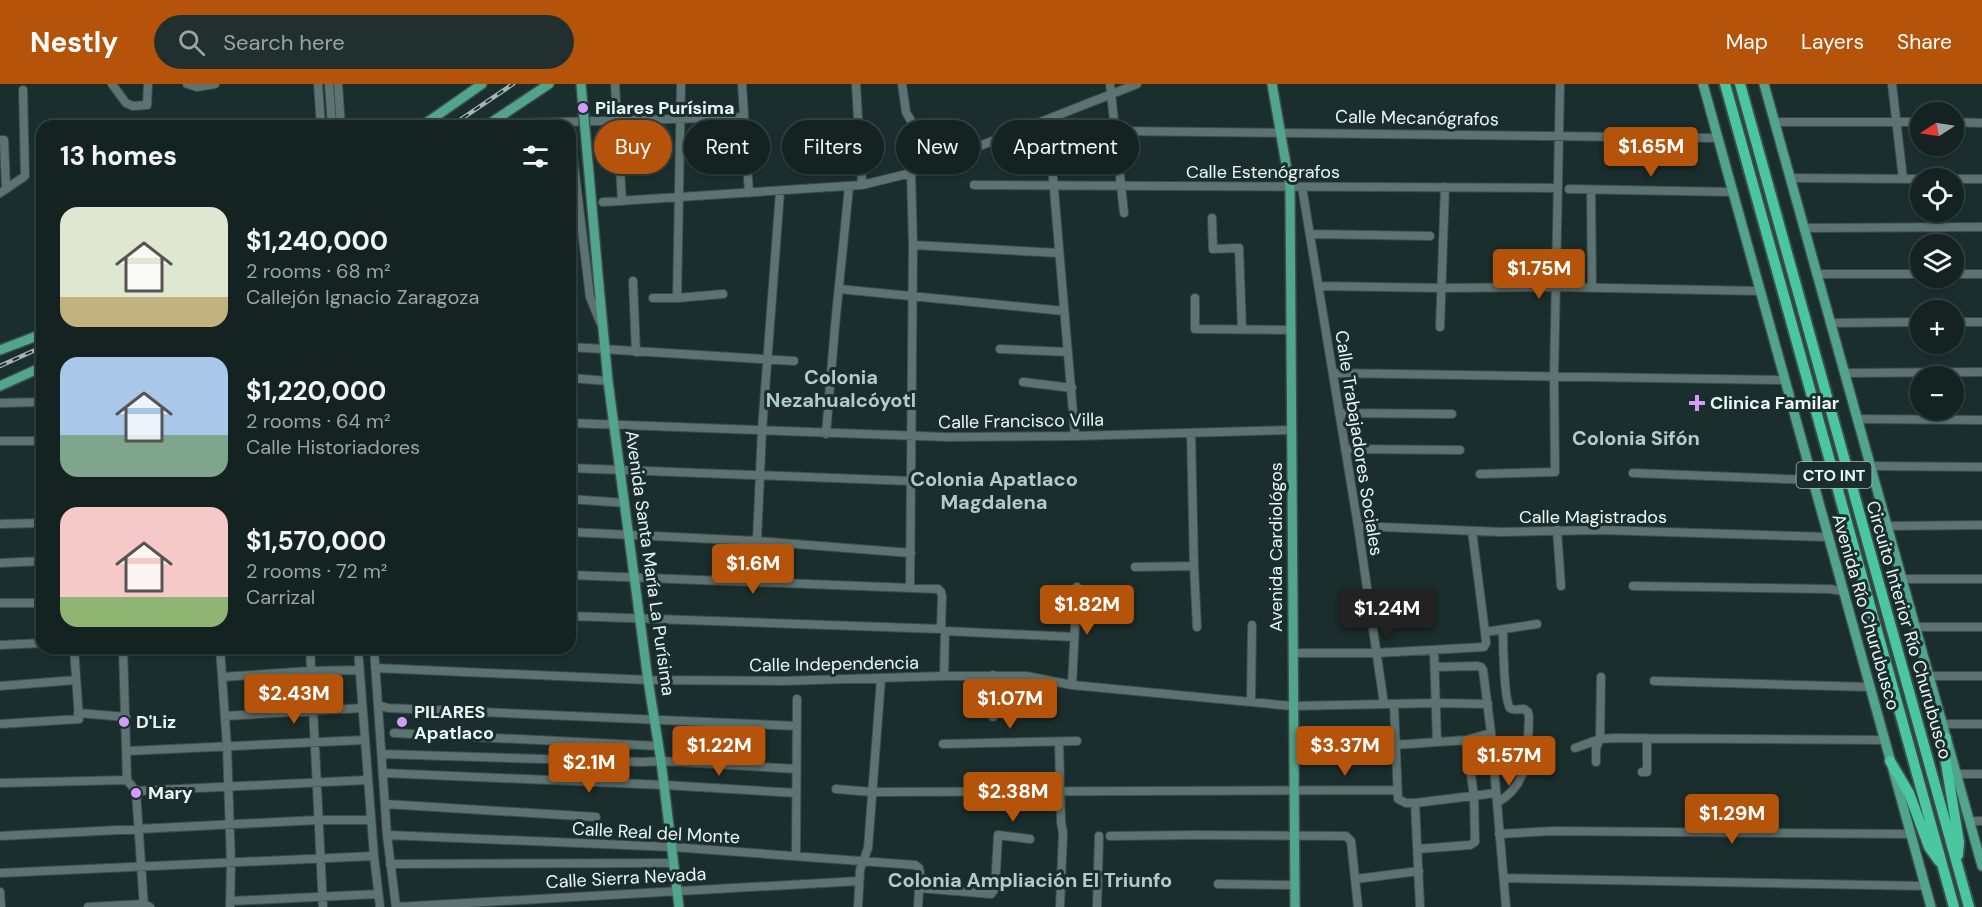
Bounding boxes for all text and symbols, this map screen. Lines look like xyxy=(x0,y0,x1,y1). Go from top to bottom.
search box xyxy=(154,15,574,69)
text: Nestly xyxy=(30,24,118,61)
icon: search xyxy=(175,26,208,59)
text: Search here xyxy=(223,28,345,57)
text: Map xyxy=(1726,28,1768,56)
text: Layers xyxy=(1801,28,1864,56)
text: Share xyxy=(1897,28,1952,56)
place label: Pilares Purísima xyxy=(595,96,735,120)
marker: Pilares Purísima xyxy=(576,101,590,115)
north arrow xyxy=(1910,102,1964,156)
map controls xyxy=(1910,102,1964,420)
street label: Calle Mecanógrafos xyxy=(1335,105,1499,131)
chip: Buy xyxy=(594,120,672,174)
chip: Rent xyxy=(684,120,770,174)
chip: Filters xyxy=(782,120,884,174)
chip: New xyxy=(896,120,980,174)
chip: Apartment xyxy=(992,120,1139,174)
pin: $1.65M xyxy=(1602,127,1700,178)
text: $1.65M xyxy=(1618,133,1684,159)
text: 13 homes xyxy=(60,139,177,173)
icon: filters xyxy=(519,140,552,173)
street label: Calle Estenógrafos xyxy=(1186,160,1340,184)
button: locate xyxy=(1910,168,1964,222)
text: $1,240,000 xyxy=(246,224,388,258)
icon: home xyxy=(108,231,180,303)
button: layers xyxy=(1910,234,1964,288)
pin: $1.75M xyxy=(1490,249,1588,300)
text: $1.75M xyxy=(1507,255,1571,281)
text: 2 rooms · 68 m² xyxy=(246,258,391,284)
text: Callejón Ignacio Zaragoza xyxy=(246,284,479,310)
button: + xyxy=(1910,300,1964,354)
street label: Calle Trabajadores Sociales xyxy=(1329,329,1389,557)
district label: Colonia Nezahualcóyotl xyxy=(766,364,916,413)
button: − xyxy=(1910,366,1964,420)
text: $1,220,000 xyxy=(246,374,386,408)
icon: home xyxy=(108,381,180,453)
place label: Clinica Familar xyxy=(1710,391,1839,415)
marker: Clinica Familar xyxy=(1688,394,1706,412)
text: 2 rooms · 64 m² xyxy=(246,408,390,434)
street label: Calle Francisco Villa xyxy=(938,408,1104,434)
district label: Colonia Sifón xyxy=(1572,425,1700,451)
street label: Avenida Santa María La Purísima xyxy=(619,429,681,697)
text: Calle Historiadores xyxy=(246,434,420,460)
street label: Avenida Cardiológos xyxy=(1264,462,1288,632)
road number: CTO INT xyxy=(1796,462,1872,488)
district label: Colonia Apatlaco Magdalena xyxy=(910,466,1078,515)
street label: Circuito Interior Río Churubusco xyxy=(1861,498,1957,762)
street label: Calle Magistrados xyxy=(1519,505,1667,529)
street label: Avenida Río Churubusco xyxy=(1826,511,1906,713)
text: $1,570,000 xyxy=(246,524,386,558)
icon: home xyxy=(108,531,180,603)
pin: $1.6M xyxy=(711,544,795,595)
text: $1.6M xyxy=(726,550,780,576)
text: 2 rooms · 72 m² xyxy=(246,558,387,584)
text: Carrizal xyxy=(246,584,315,610)
pin: $1.82M xyxy=(1038,585,1136,636)
pin: $1.24M xyxy=(1338,589,1436,640)
text: $1.82M xyxy=(1054,591,1120,617)
text: $1.24M xyxy=(1354,595,1420,621)
street label: Calle Independencia xyxy=(749,651,919,677)
pin: $2.43M xyxy=(245,674,343,725)
pin: $1.07M xyxy=(961,679,1059,730)
text: $2.43M xyxy=(258,680,330,706)
text: $1.07M xyxy=(977,685,1043,711)
place label: PILARES Apatlaco xyxy=(414,700,494,745)
place label: D'Liz xyxy=(136,710,176,734)
marker: D'Liz xyxy=(117,715,131,729)
marker: PILARES Apatlaco xyxy=(395,715,409,729)
pin: $1.22M xyxy=(670,726,768,777)
pin: $3.37M xyxy=(1296,726,1394,777)
text: $1.22M xyxy=(686,732,752,758)
text: $3.37M xyxy=(1310,732,1380,758)
pin: $1.57M xyxy=(1460,736,1558,787)
text: $1.57M xyxy=(1476,742,1542,768)
pin: $2.1M xyxy=(547,743,631,794)
text: $2.1M xyxy=(562,749,616,775)
pin: $2.38M xyxy=(964,772,1062,823)
text: $2.38M xyxy=(977,778,1049,804)
place label: Mary xyxy=(148,781,193,805)
marker: Mary xyxy=(129,786,143,800)
pin: $1.29M xyxy=(1683,794,1781,845)
text: $1.29M xyxy=(1699,800,1765,826)
street label: Calle Real del Monte xyxy=(571,817,741,849)
street label: Calle Sierra Nevada xyxy=(545,862,707,894)
district label: Colonia Ampliación El Triunfo xyxy=(888,867,1172,893)

